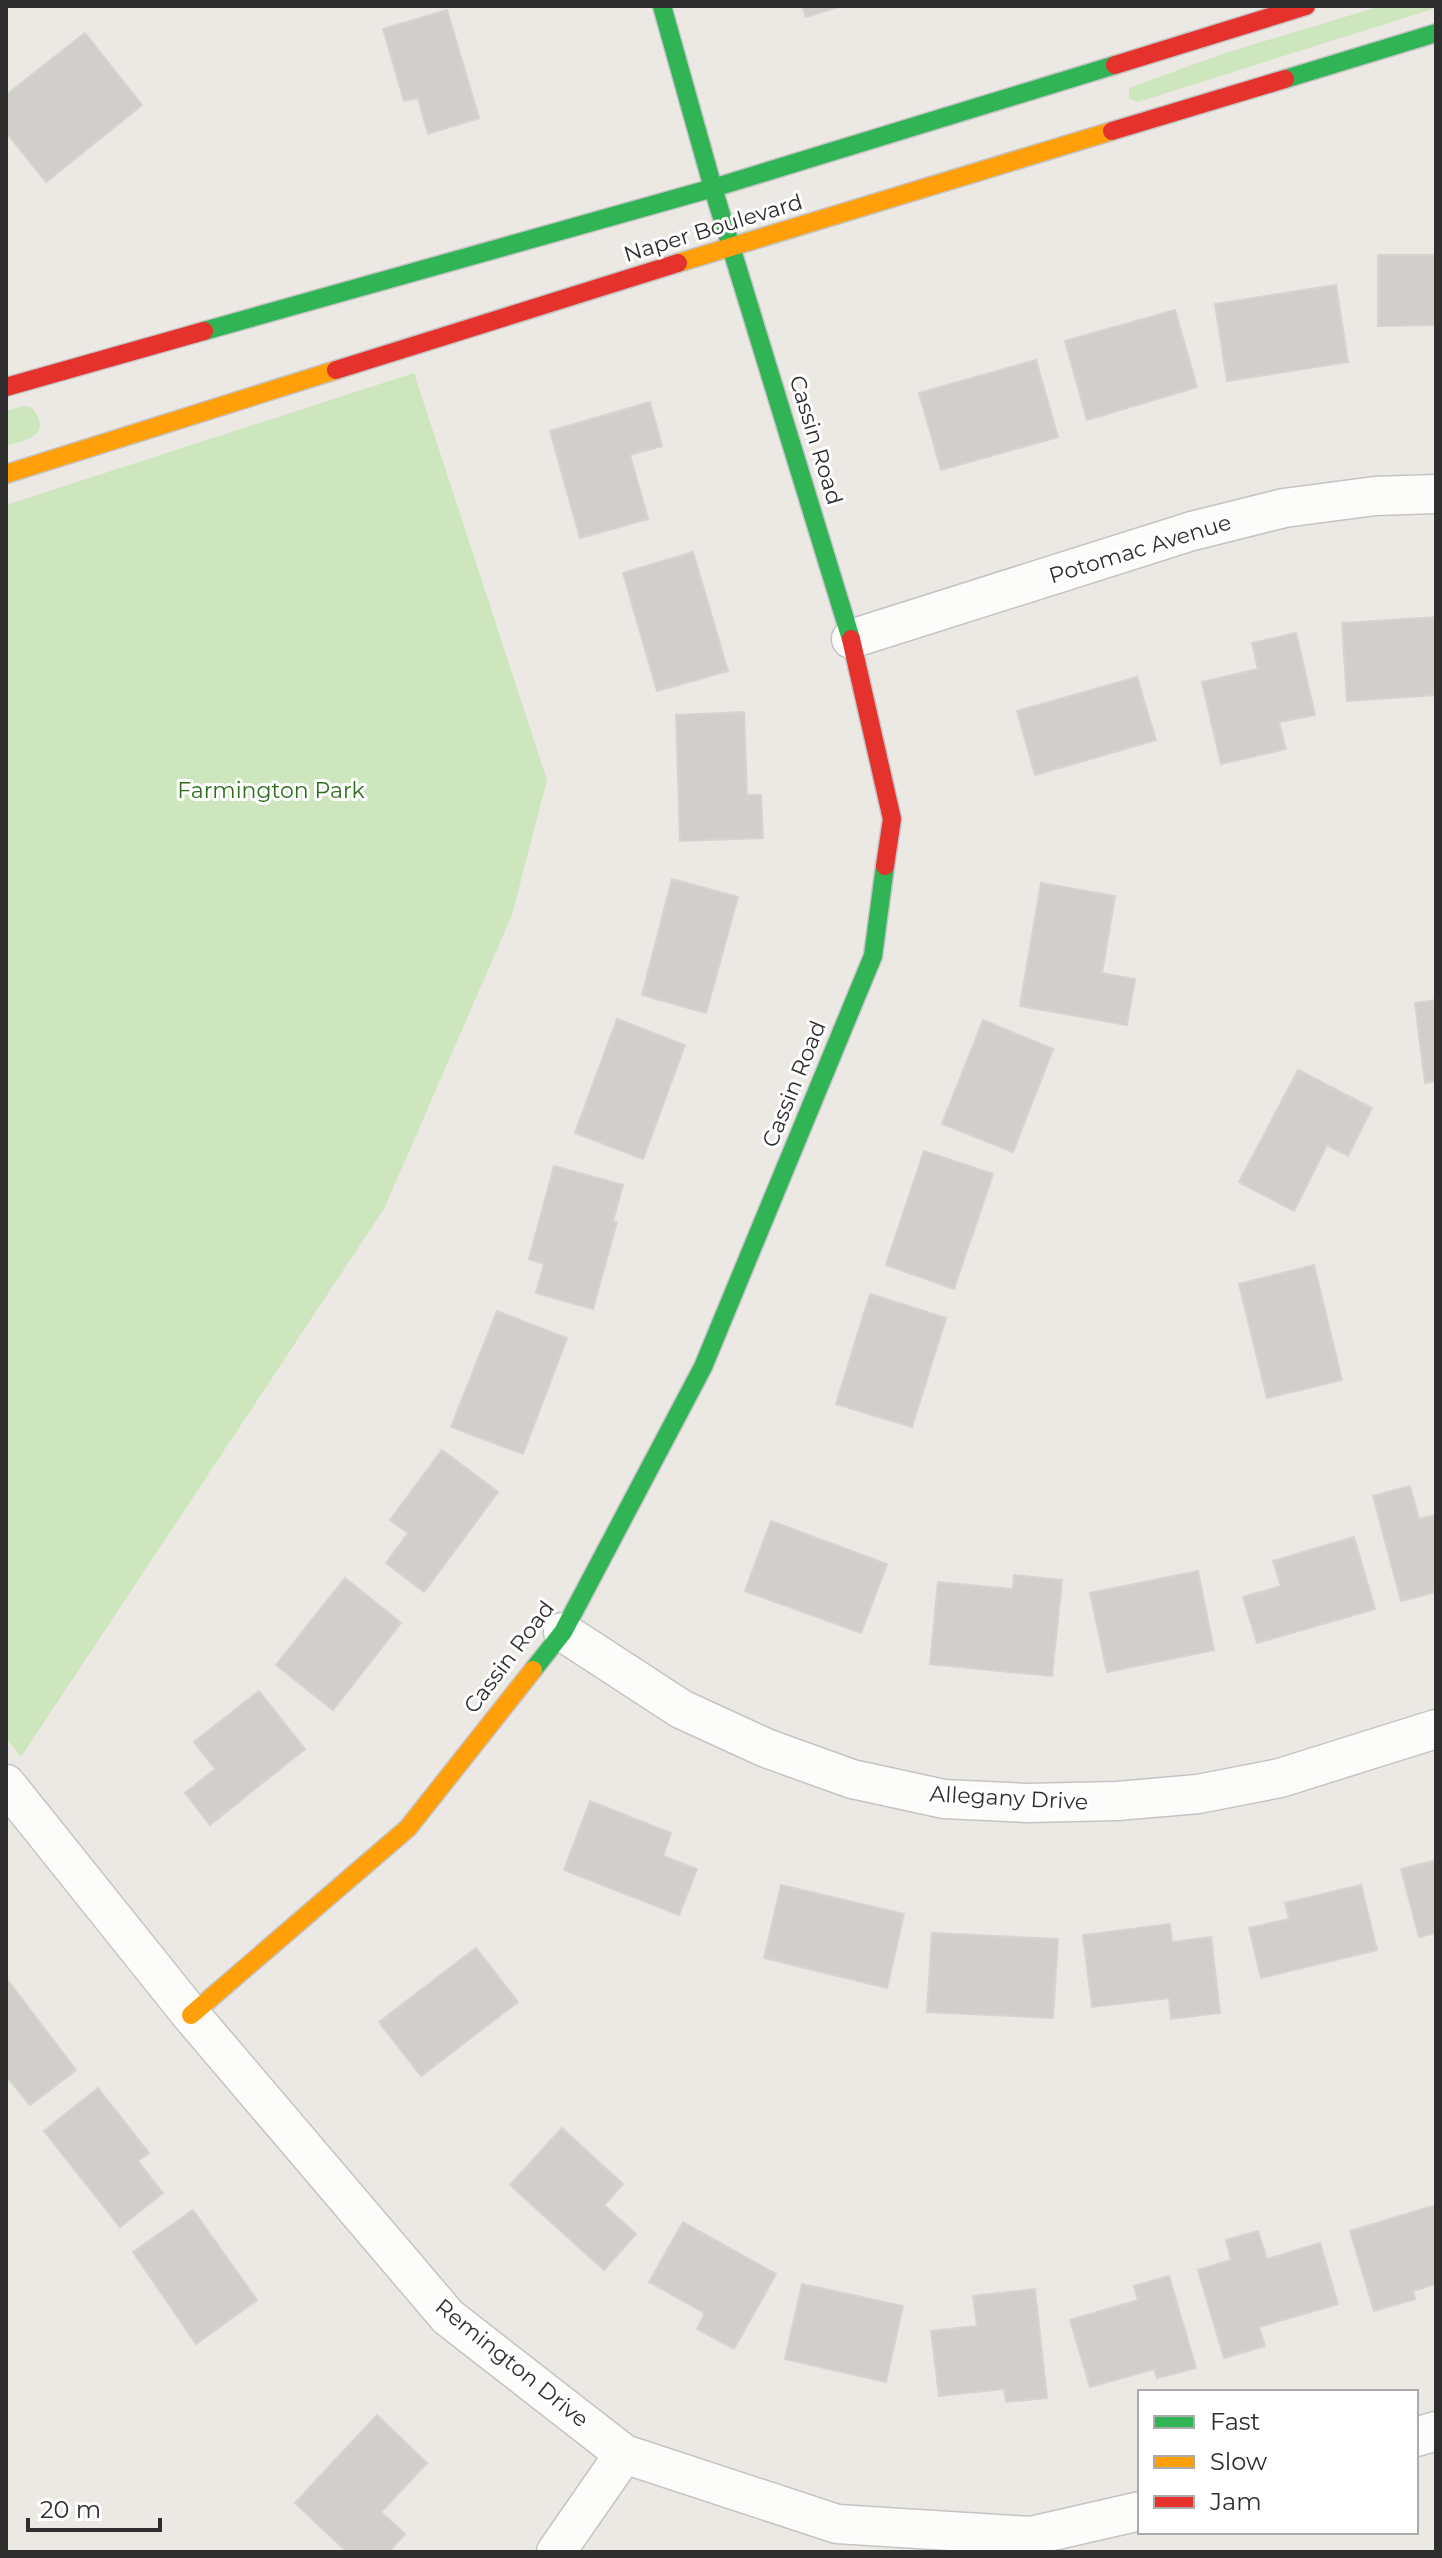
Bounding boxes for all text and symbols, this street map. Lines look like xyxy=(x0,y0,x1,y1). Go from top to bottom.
street label: Naper Boulevard xyxy=(620,188,806,268)
street label: Cassin Road xyxy=(784,372,848,508)
street label: Potomac Avenue xyxy=(1046,508,1234,590)
park label: Farmington Park xyxy=(177,777,366,804)
street label: Cassin Road xyxy=(756,1017,832,1151)
street label: Cassin Road xyxy=(458,1595,560,1719)
street label: Allegany Drive xyxy=(929,1780,1089,1816)
street label: Remington Drive xyxy=(430,2293,594,2433)
legend xyxy=(1138,2390,1418,2534)
text: Fast xyxy=(1210,2407,1261,2436)
text: Slow xyxy=(1210,2447,1267,2476)
scale bar xyxy=(28,2482,160,2532)
text: Jam xyxy=(1209,2487,1262,2516)
text: 20 m xyxy=(40,2495,101,2524)

